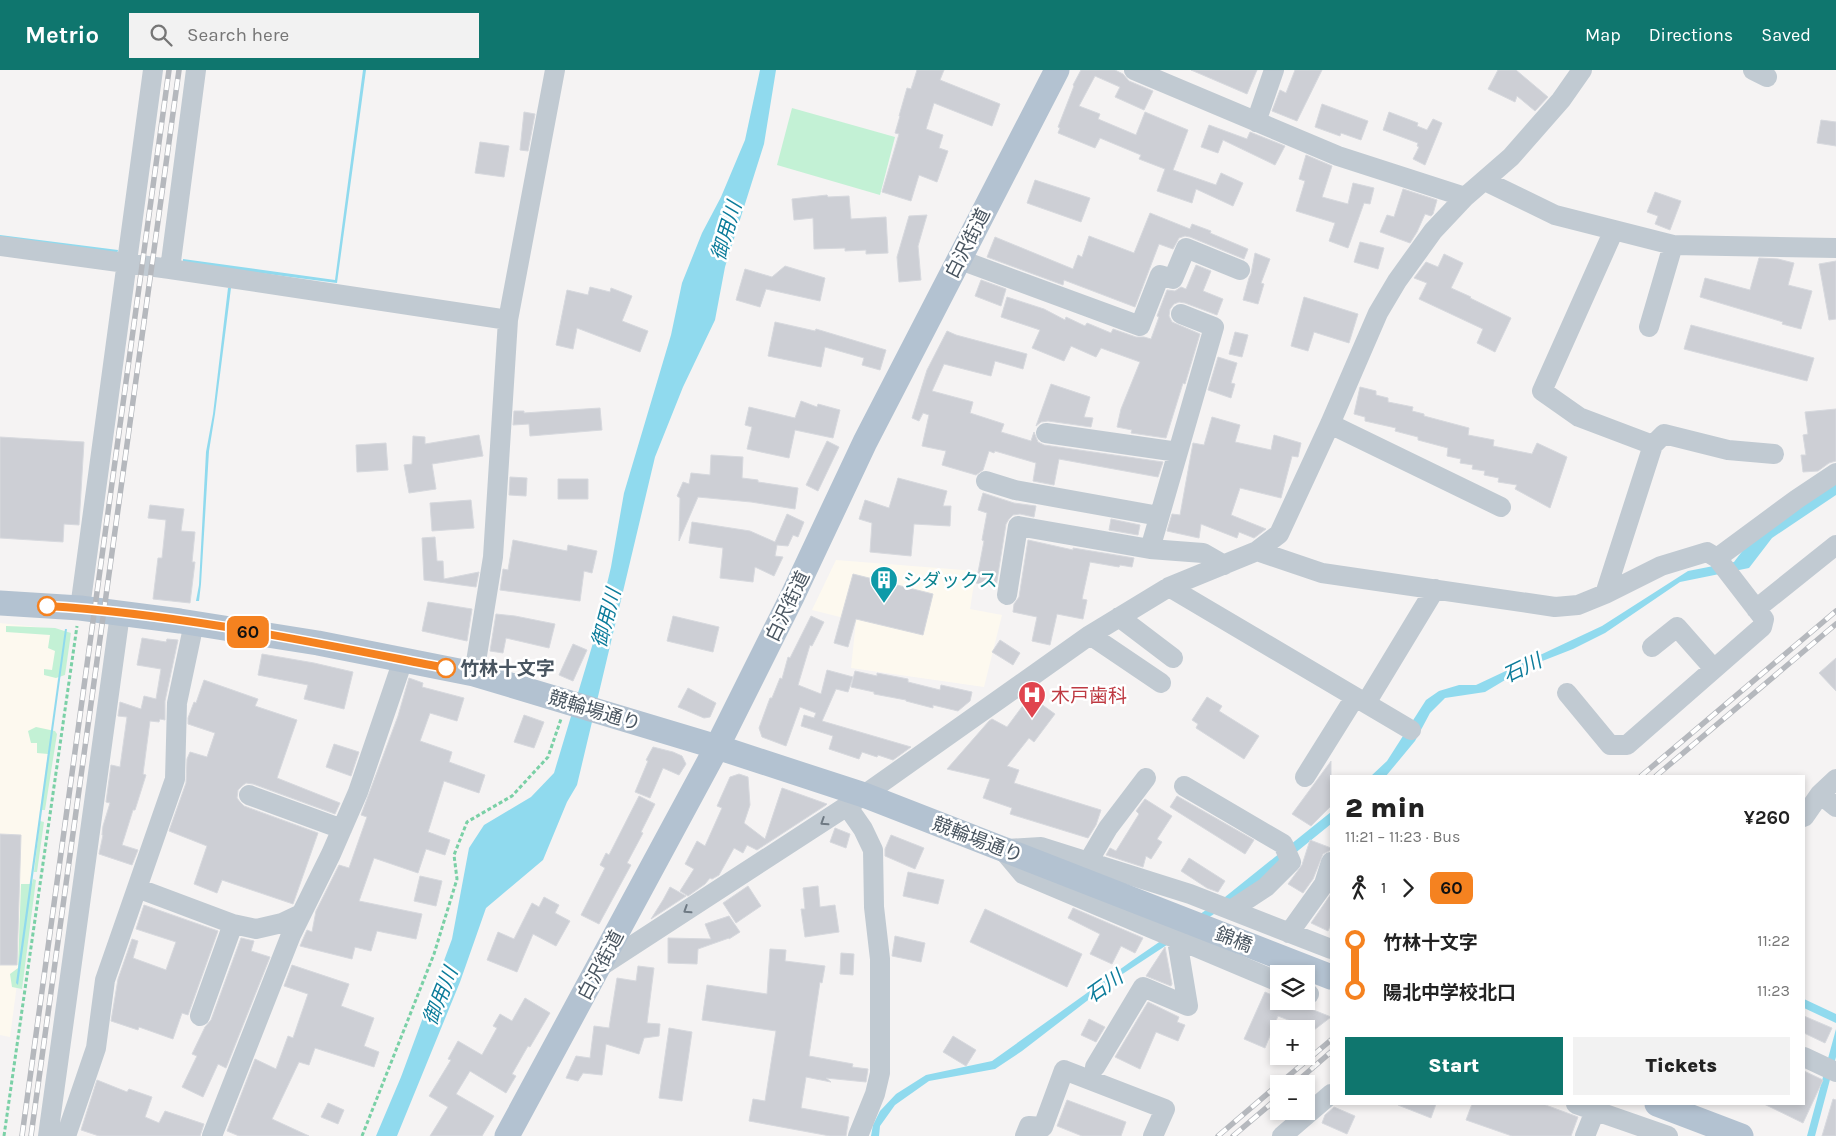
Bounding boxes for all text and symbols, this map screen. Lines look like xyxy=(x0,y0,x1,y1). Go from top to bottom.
search box xyxy=(129,13,479,58)
text: Metrio xyxy=(25,21,99,49)
icon: search xyxy=(147,21,175,49)
text: Search here xyxy=(187,24,289,46)
text: Map xyxy=(1585,24,1621,46)
text: Directions xyxy=(1649,24,1733,46)
text: Saved xyxy=(1761,24,1811,46)
water label: 御用川 xyxy=(707,197,747,263)
street label: 白沢街道 xyxy=(941,205,995,282)
building icon: シダックス xyxy=(869,565,899,604)
street label: 白沢街道 xyxy=(761,567,814,645)
place label: シダックス xyxy=(903,570,997,592)
water label: 御用川 xyxy=(588,584,626,650)
unlabelled marker xyxy=(37,596,57,616)
line badge: 60 xyxy=(226,616,270,648)
text: 60 xyxy=(237,621,259,643)
water label: 石川 xyxy=(1499,648,1547,688)
marker: 竹林十文字 xyxy=(436,658,456,678)
place label: 竹林十文字 xyxy=(460,658,555,680)
hospital icon: 木戸歯科 xyxy=(1017,680,1047,719)
place label: 木戸歯科 xyxy=(1051,685,1127,707)
street label: 競輪場通り xyxy=(546,687,643,735)
text: 2 min xyxy=(1345,791,1425,824)
text: ¥260 xyxy=(1744,807,1790,829)
street label: 競輪場通り xyxy=(929,813,1026,867)
one-way arrow xyxy=(820,815,829,825)
text: 11:21 – 11:23 · Bus xyxy=(1345,827,1460,846)
icon: walk xyxy=(1345,874,1373,902)
icon: forward xyxy=(1394,874,1422,902)
text: 60 xyxy=(1440,877,1463,899)
text: 1 xyxy=(1381,878,1386,897)
one-way arrow xyxy=(684,904,693,913)
street label: 錦橋 xyxy=(1212,923,1255,957)
street label: 白沢街道 xyxy=(573,927,628,1004)
text: 11:22 xyxy=(1757,931,1790,950)
text: 竹林十文字 xyxy=(1383,932,1478,954)
water label: 御用川 xyxy=(419,962,463,1028)
water label: 石川 xyxy=(1081,964,1129,1007)
map controls xyxy=(1270,965,1315,1120)
button: layers xyxy=(1270,965,1315,1010)
text: 11:23 xyxy=(1757,981,1790,1000)
text: 陽北中学校北口 xyxy=(1383,982,1516,1004)
button: + xyxy=(1270,1020,1315,1065)
button: Start xyxy=(1345,1037,1563,1095)
button: Tickets xyxy=(1573,1037,1790,1095)
button: − xyxy=(1270,1075,1315,1120)

